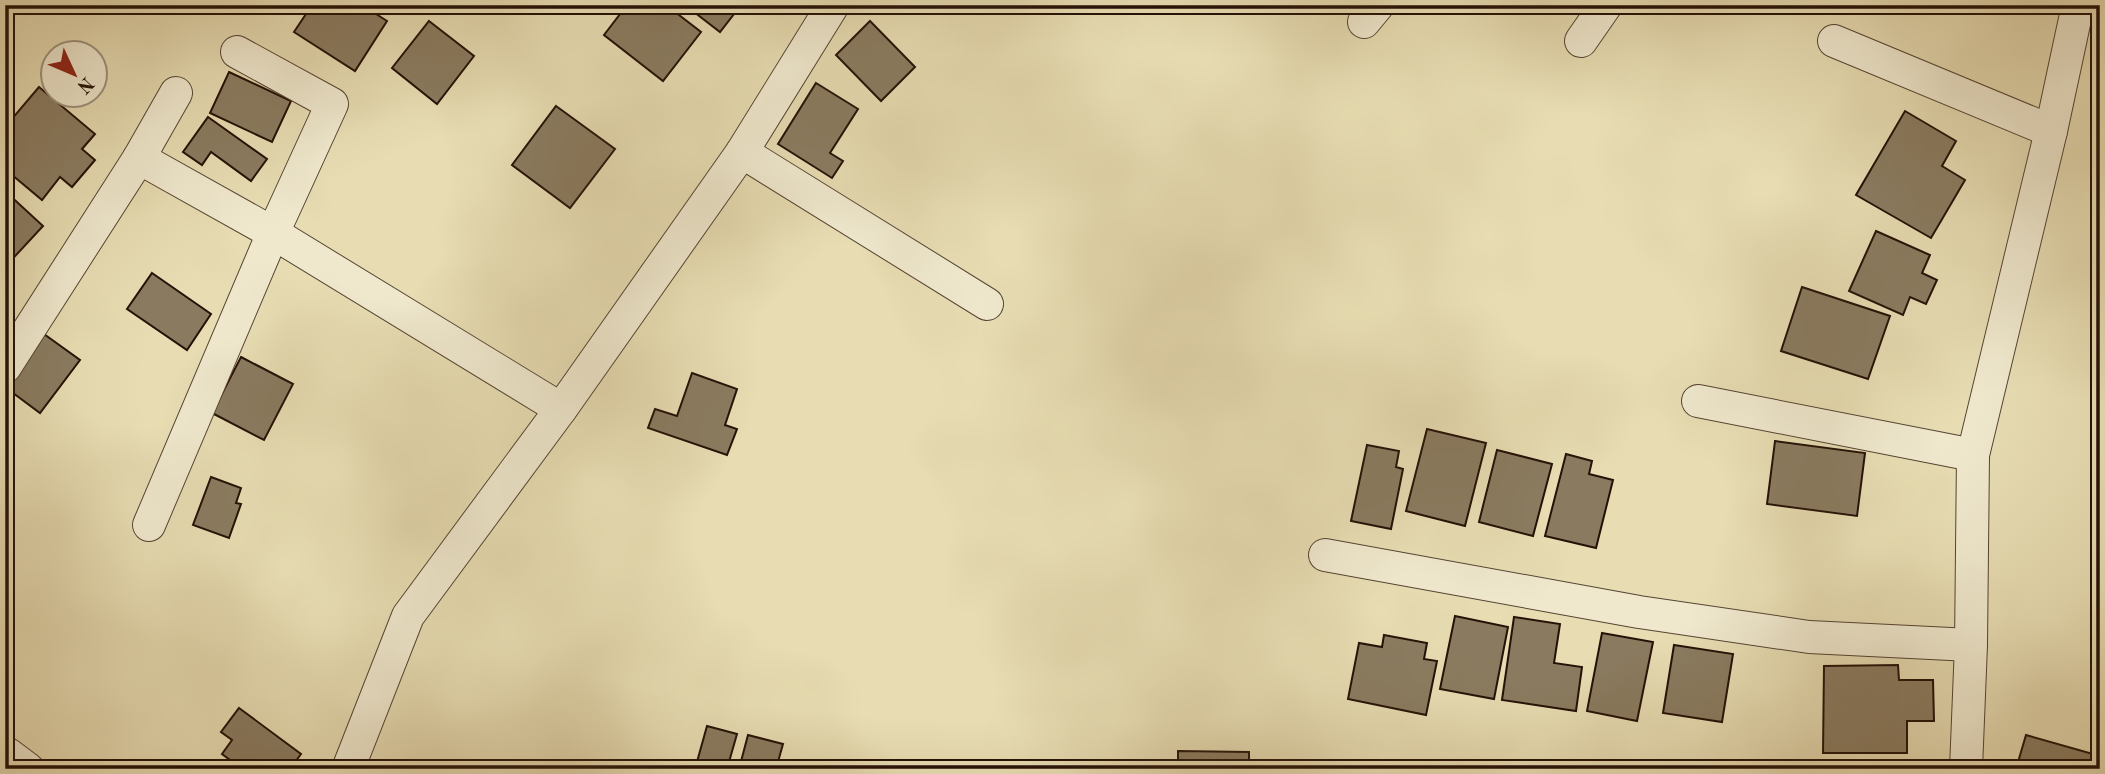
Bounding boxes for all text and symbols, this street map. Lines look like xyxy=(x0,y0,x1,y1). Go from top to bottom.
north arrow xyxy=(38,38,108,108)
text: N xyxy=(72,72,96,96)

